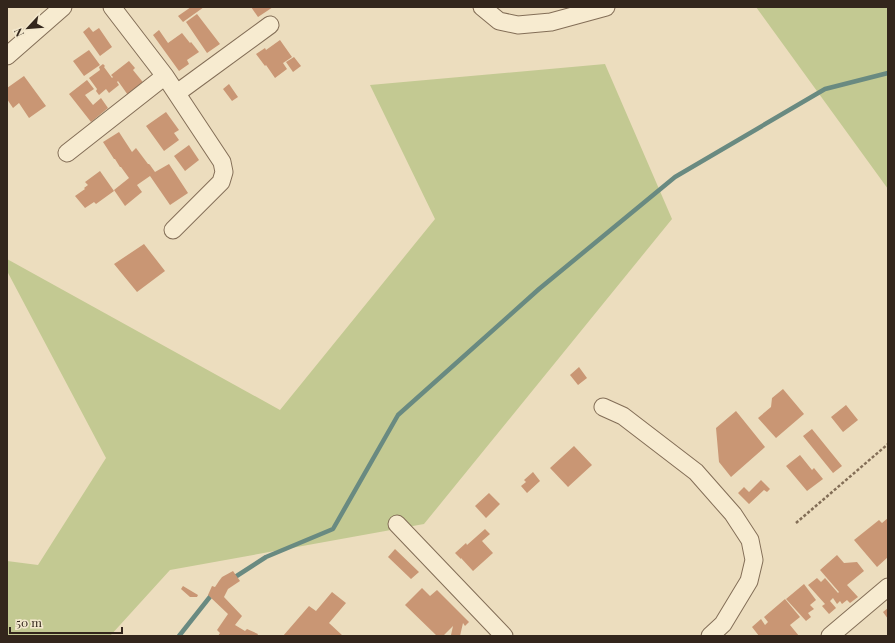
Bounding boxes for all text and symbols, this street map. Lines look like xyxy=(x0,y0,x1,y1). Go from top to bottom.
north arrow xyxy=(8,8,48,48)
text: N xyxy=(10,26,27,39)
scale bar xyxy=(10,609,122,635)
text: 50 m xyxy=(16,614,42,630)

